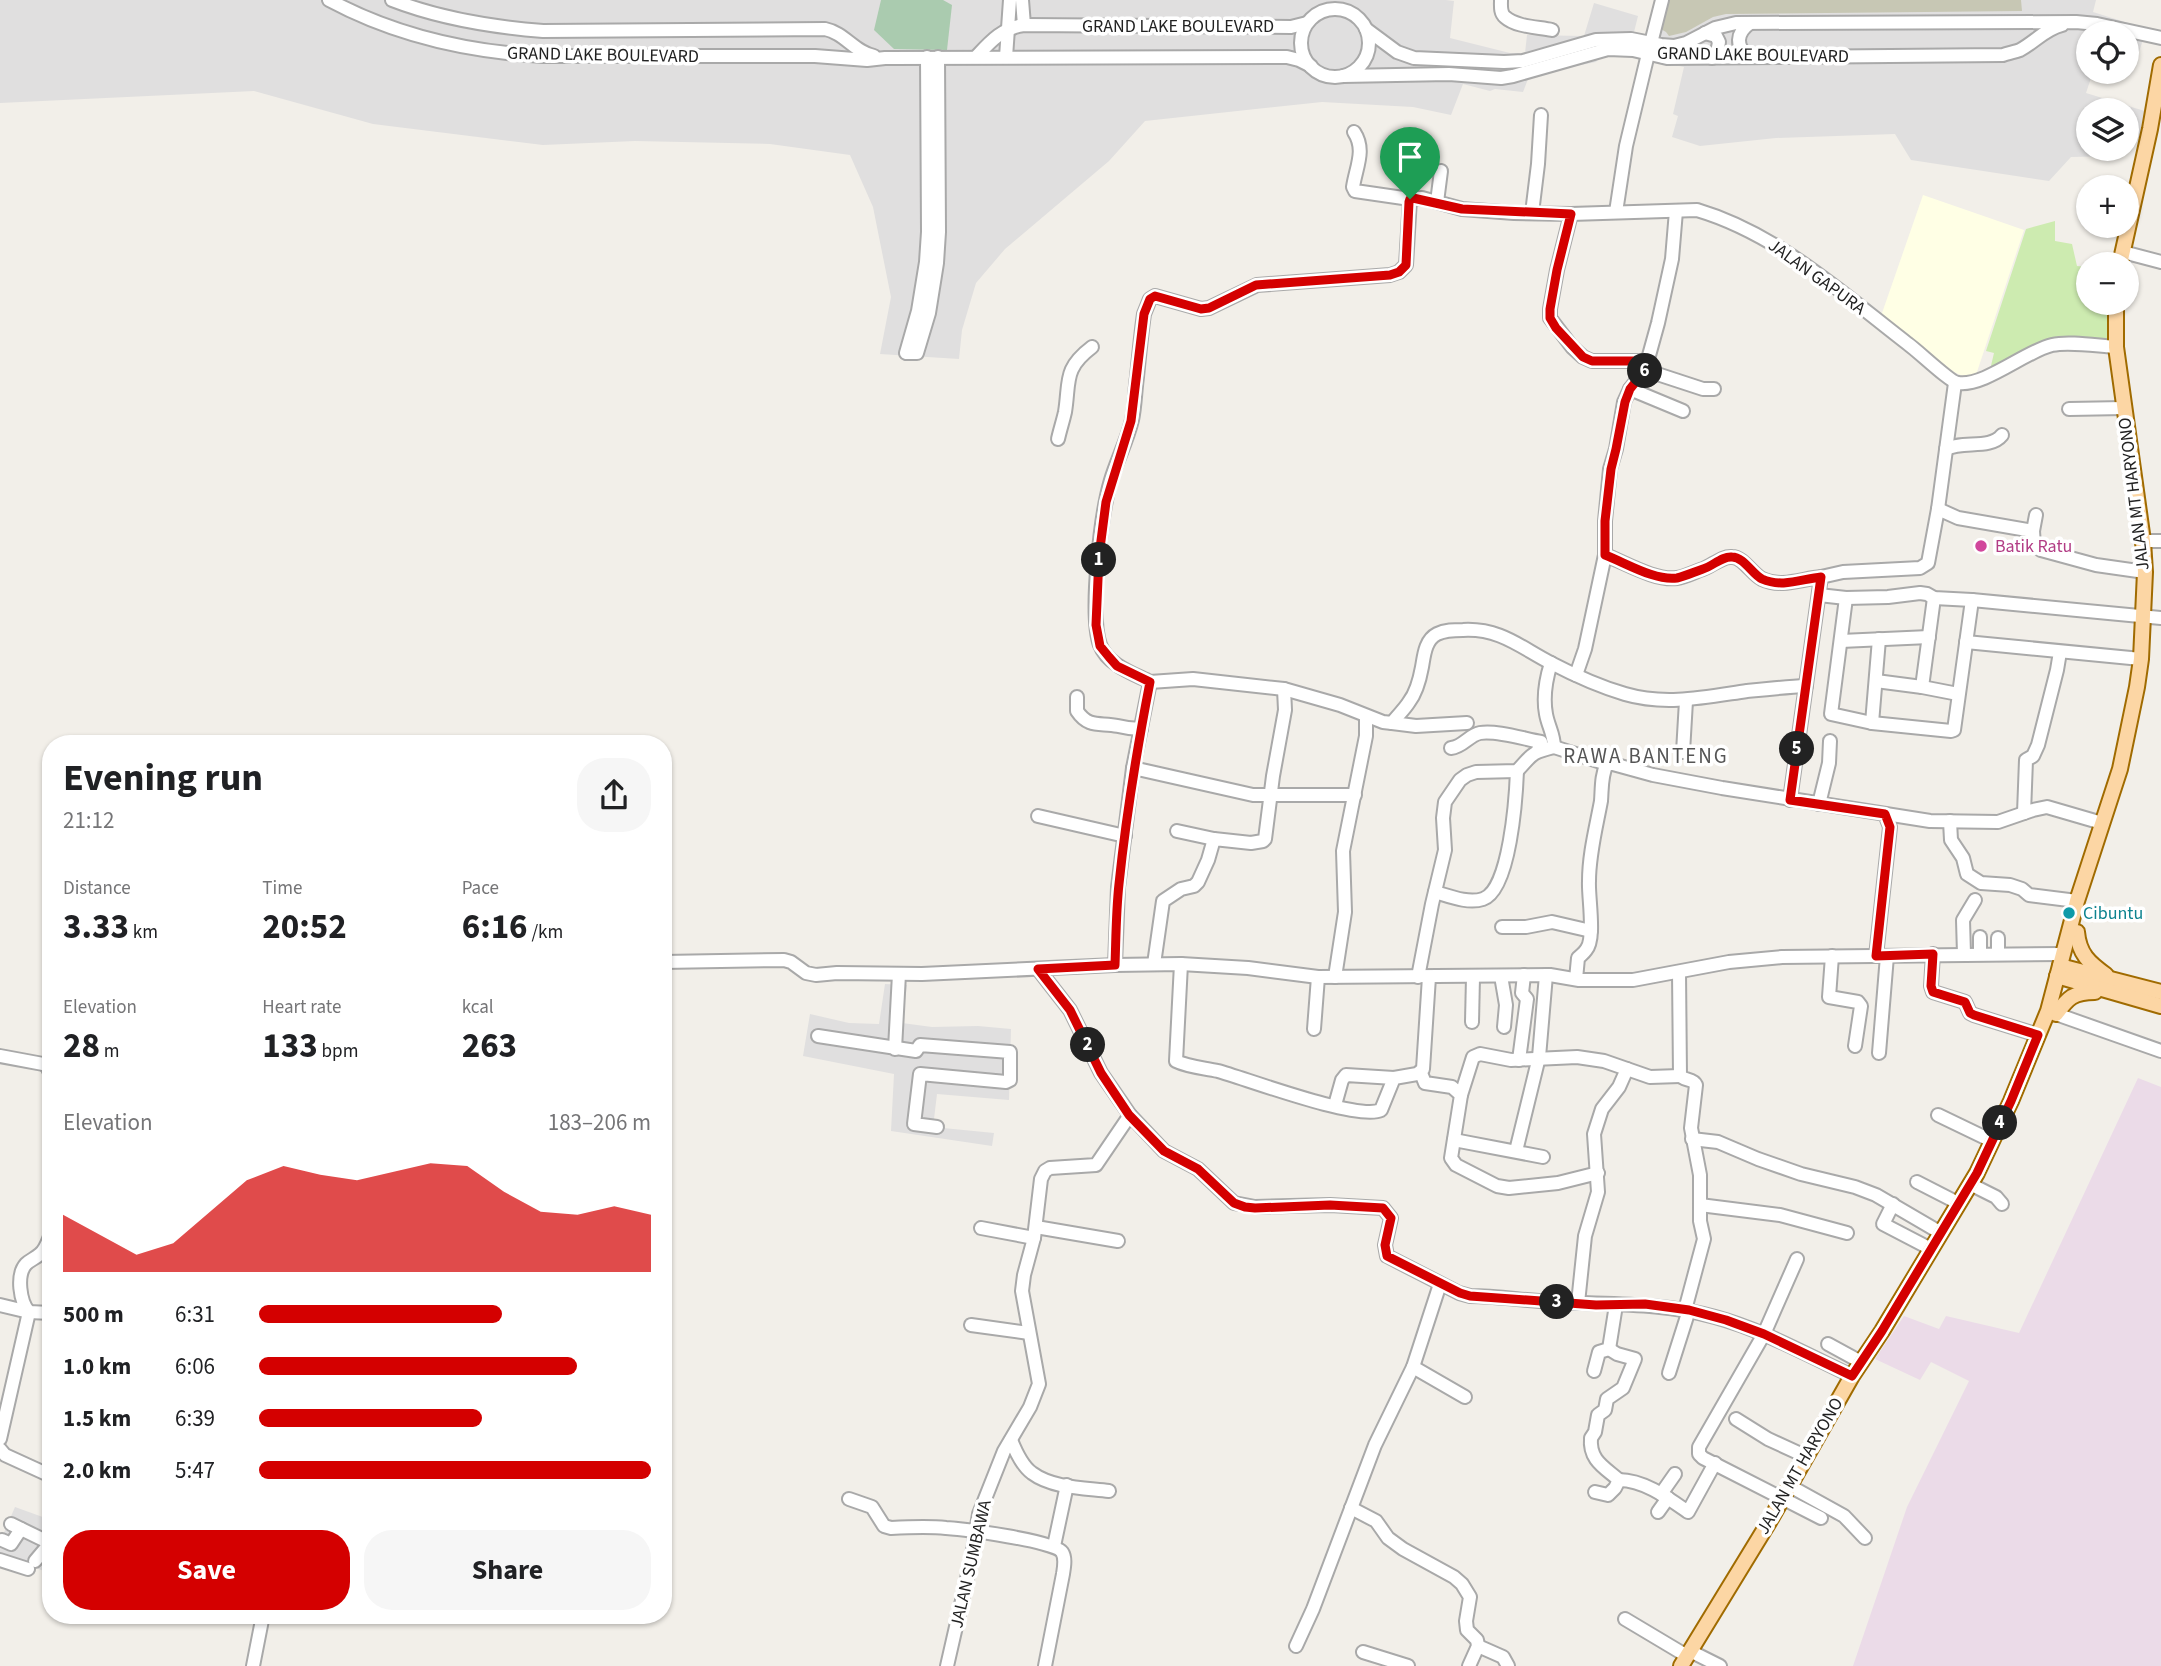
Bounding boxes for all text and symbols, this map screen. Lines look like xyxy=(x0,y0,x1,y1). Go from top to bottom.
street label: GRAND LAKE BOULEVARD xyxy=(1082,14,1274,39)
map controls xyxy=(2076,21,2139,315)
button: locate xyxy=(2076,21,2139,84)
street label: GRAND LAKE BOULEVARD xyxy=(507,41,699,69)
street label: GRAND LAKE BOULEVARD xyxy=(1657,41,1849,69)
button: layers xyxy=(2076,98,2139,161)
pin xyxy=(1380,127,1440,199)
icon: arrive xyxy=(1391,138,1429,176)
button: + xyxy=(2076,175,2139,238)
street label: JALAN GAPURA xyxy=(1763,233,1871,321)
button: − xyxy=(2076,252,2139,315)
pin: 6 xyxy=(1628,354,1662,388)
text: 6 xyxy=(1639,357,1650,384)
street label: JALAN MT HARYONO xyxy=(2112,416,2156,572)
place label: Batik Ratu xyxy=(1995,534,2072,559)
marker: Batik Ratu xyxy=(1973,538,1989,554)
pin: 1 xyxy=(1082,542,1116,578)
text: 1 xyxy=(1093,546,1104,573)
pin: 5 xyxy=(1780,732,1814,766)
text: 5 xyxy=(1791,735,1802,762)
district label: RAWA BANTENG xyxy=(1563,741,1729,771)
text: Evening run xyxy=(63,751,263,805)
button: share xyxy=(577,758,651,832)
text: 21:12 xyxy=(63,804,114,837)
text: Distance xyxy=(63,875,131,902)
text: Time xyxy=(262,875,302,902)
text: Pace xyxy=(462,875,499,902)
place label: Cibuntu xyxy=(2083,901,2143,926)
text: 3.33 xyxy=(63,902,129,952)
text: 20:52 xyxy=(262,902,347,952)
text: 6:16 xyxy=(462,902,528,952)
marker: Cibuntu xyxy=(2061,905,2077,921)
text: km xyxy=(129,919,158,946)
text: /km xyxy=(528,919,563,946)
text: Elevation xyxy=(63,994,137,1021)
text: Heart rate xyxy=(262,994,341,1021)
text: kcal xyxy=(462,994,494,1021)
text: 28 xyxy=(63,1021,100,1071)
text: 133 xyxy=(262,1021,318,1071)
text: 263 xyxy=(462,1021,517,1071)
pin: 2 xyxy=(1070,1028,1106,1062)
text: 2 xyxy=(1082,1031,1093,1058)
text: m xyxy=(100,1038,120,1065)
text: bpm xyxy=(318,1038,358,1065)
text: Elevation xyxy=(63,1106,153,1139)
text: 183–206 m xyxy=(548,1106,651,1139)
pin: 4 xyxy=(1982,1106,2018,1140)
text: 4 xyxy=(1994,1109,2005,1136)
pin: 3 xyxy=(1540,1284,1574,1320)
text: 3 xyxy=(1551,1288,1562,1315)
text: 500 m xyxy=(63,1298,124,1331)
text: 6:31 xyxy=(175,1298,215,1331)
text: 1.0 km xyxy=(63,1350,131,1383)
text: 6:06 xyxy=(175,1350,215,1383)
street label: JALAN MT HARYONO xyxy=(1751,1393,1849,1539)
text: 1.5 km xyxy=(63,1402,131,1435)
text: 6:39 xyxy=(175,1402,215,1435)
text: 2.0 km xyxy=(63,1454,131,1487)
text: 5:47 xyxy=(175,1454,215,1487)
street label: JALAN SUMBAWA xyxy=(944,1497,998,1631)
button: Save xyxy=(63,1530,350,1610)
button: Share xyxy=(364,1530,651,1610)

